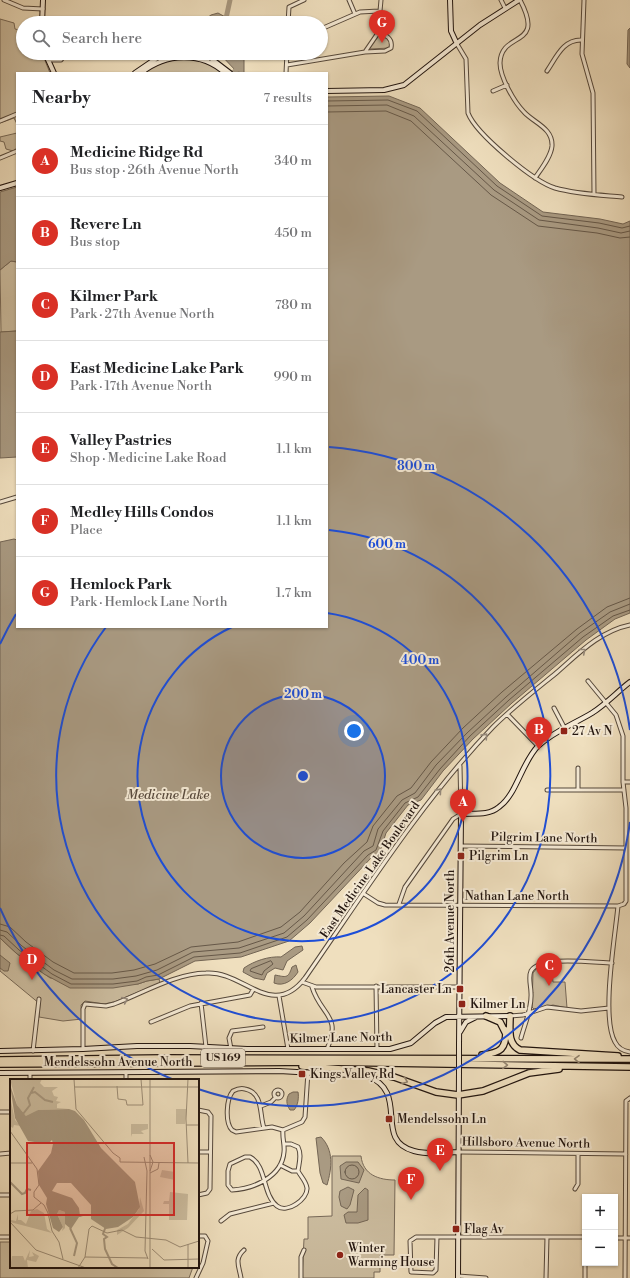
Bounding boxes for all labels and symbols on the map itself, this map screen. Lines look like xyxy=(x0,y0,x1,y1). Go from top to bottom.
pin: G xyxy=(369,10,395,43)
text: 800 m xyxy=(397,459,435,474)
text: 600 m xyxy=(368,537,406,552)
one-way arrow xyxy=(578,648,585,655)
text: 400 m xyxy=(401,653,439,668)
text: 200 m xyxy=(284,687,322,702)
pin: B xyxy=(526,717,552,750)
your location xyxy=(344,721,364,741)
place label: 27 Av N xyxy=(572,724,612,739)
marker: 27 Av N xyxy=(559,726,569,736)
one-way arrow xyxy=(481,734,488,741)
centre of rings xyxy=(296,769,310,783)
water label: Medicine Lake xyxy=(127,787,209,803)
one-way arrow xyxy=(434,788,441,796)
pin: A xyxy=(450,789,476,822)
street label: East Medicine Lake Boulevard xyxy=(317,798,423,941)
street label: Pilgrim Lane North xyxy=(490,830,598,846)
place label: Pilgrim Ln xyxy=(469,849,529,864)
marker: Pilgrim Ln xyxy=(456,851,466,861)
street label: 26th Avenue North xyxy=(443,870,458,972)
street label: Nathan Lane North xyxy=(465,889,569,904)
pin: D xyxy=(19,947,45,980)
pin: C xyxy=(536,953,562,986)
place label: Lancaster Ln xyxy=(380,982,452,997)
marker: Lancaster Ln xyxy=(455,984,465,994)
one-way arrow xyxy=(120,997,128,1005)
place label: Kilmer Ln xyxy=(470,997,526,1012)
marker: Kilmer Ln xyxy=(457,999,467,1009)
street label: Kilmer Lane North xyxy=(289,1030,393,1046)
road number: US 169 xyxy=(201,1049,245,1067)
street label: Mendelssohn Avenue North xyxy=(44,1055,192,1070)
one-way arrow xyxy=(574,1055,580,1063)
one-way arrow xyxy=(502,1060,508,1069)
place label: Kings Valley Rd xyxy=(310,1067,394,1082)
marker: Kings Valley Rd xyxy=(297,1069,307,1079)
one-way arrow xyxy=(402,1076,409,1084)
inset map xyxy=(10,1079,199,1268)
place label: Mendelssohn Ln xyxy=(397,1112,486,1127)
marker: Mendelssohn Ln xyxy=(384,1114,394,1124)
street label: Hillsboro Avenue North xyxy=(462,1134,590,1152)
pin: E xyxy=(427,1138,453,1171)
pin: F xyxy=(398,1167,424,1200)
place label: Flag Av xyxy=(464,1222,505,1237)
marker: Flag Av xyxy=(451,1224,461,1234)
place label: Winter Warming House xyxy=(347,1241,434,1270)
marker: Winter Warming House xyxy=(335,1250,345,1260)

